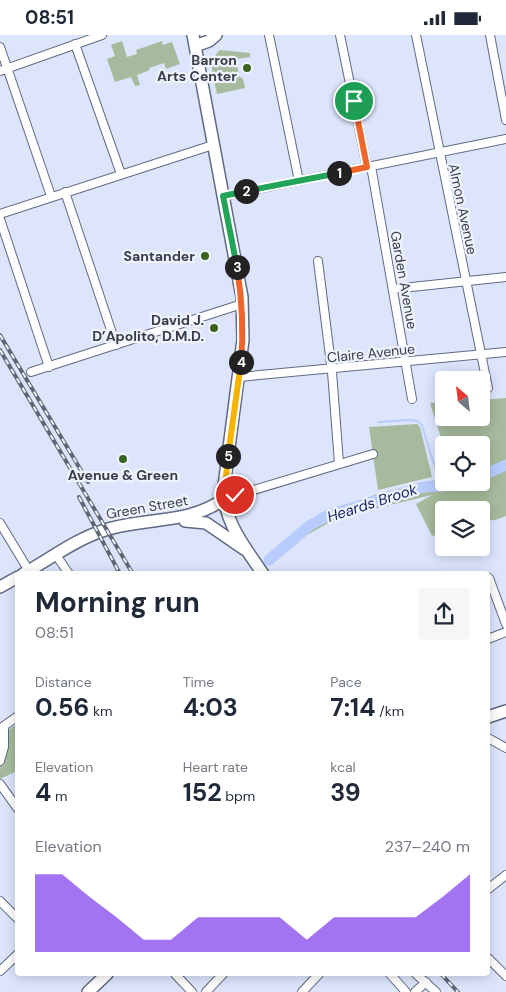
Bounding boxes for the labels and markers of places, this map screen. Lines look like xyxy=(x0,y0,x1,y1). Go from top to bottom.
place label: Barron Arts Center xyxy=(157,51,237,85)
marker: Barron Arts Center xyxy=(241,62,253,74)
pin xyxy=(333,80,375,122)
pin: 1 xyxy=(326,161,352,185)
pin: 2 xyxy=(234,179,258,203)
place label: Santander xyxy=(123,247,195,265)
marker: Santander xyxy=(199,250,211,262)
pin: 3 xyxy=(224,255,250,279)
place label: David J. D’Apolito, D.M.D. xyxy=(92,311,204,345)
marker: David J. D’Apolito, D.M.D. xyxy=(208,322,220,334)
pin: 4 xyxy=(228,349,254,375)
pin: 5 xyxy=(216,443,240,469)
marker: Avenue & Green xyxy=(117,453,129,465)
place label: Avenue & Green xyxy=(68,466,178,484)
pin xyxy=(214,474,256,516)

